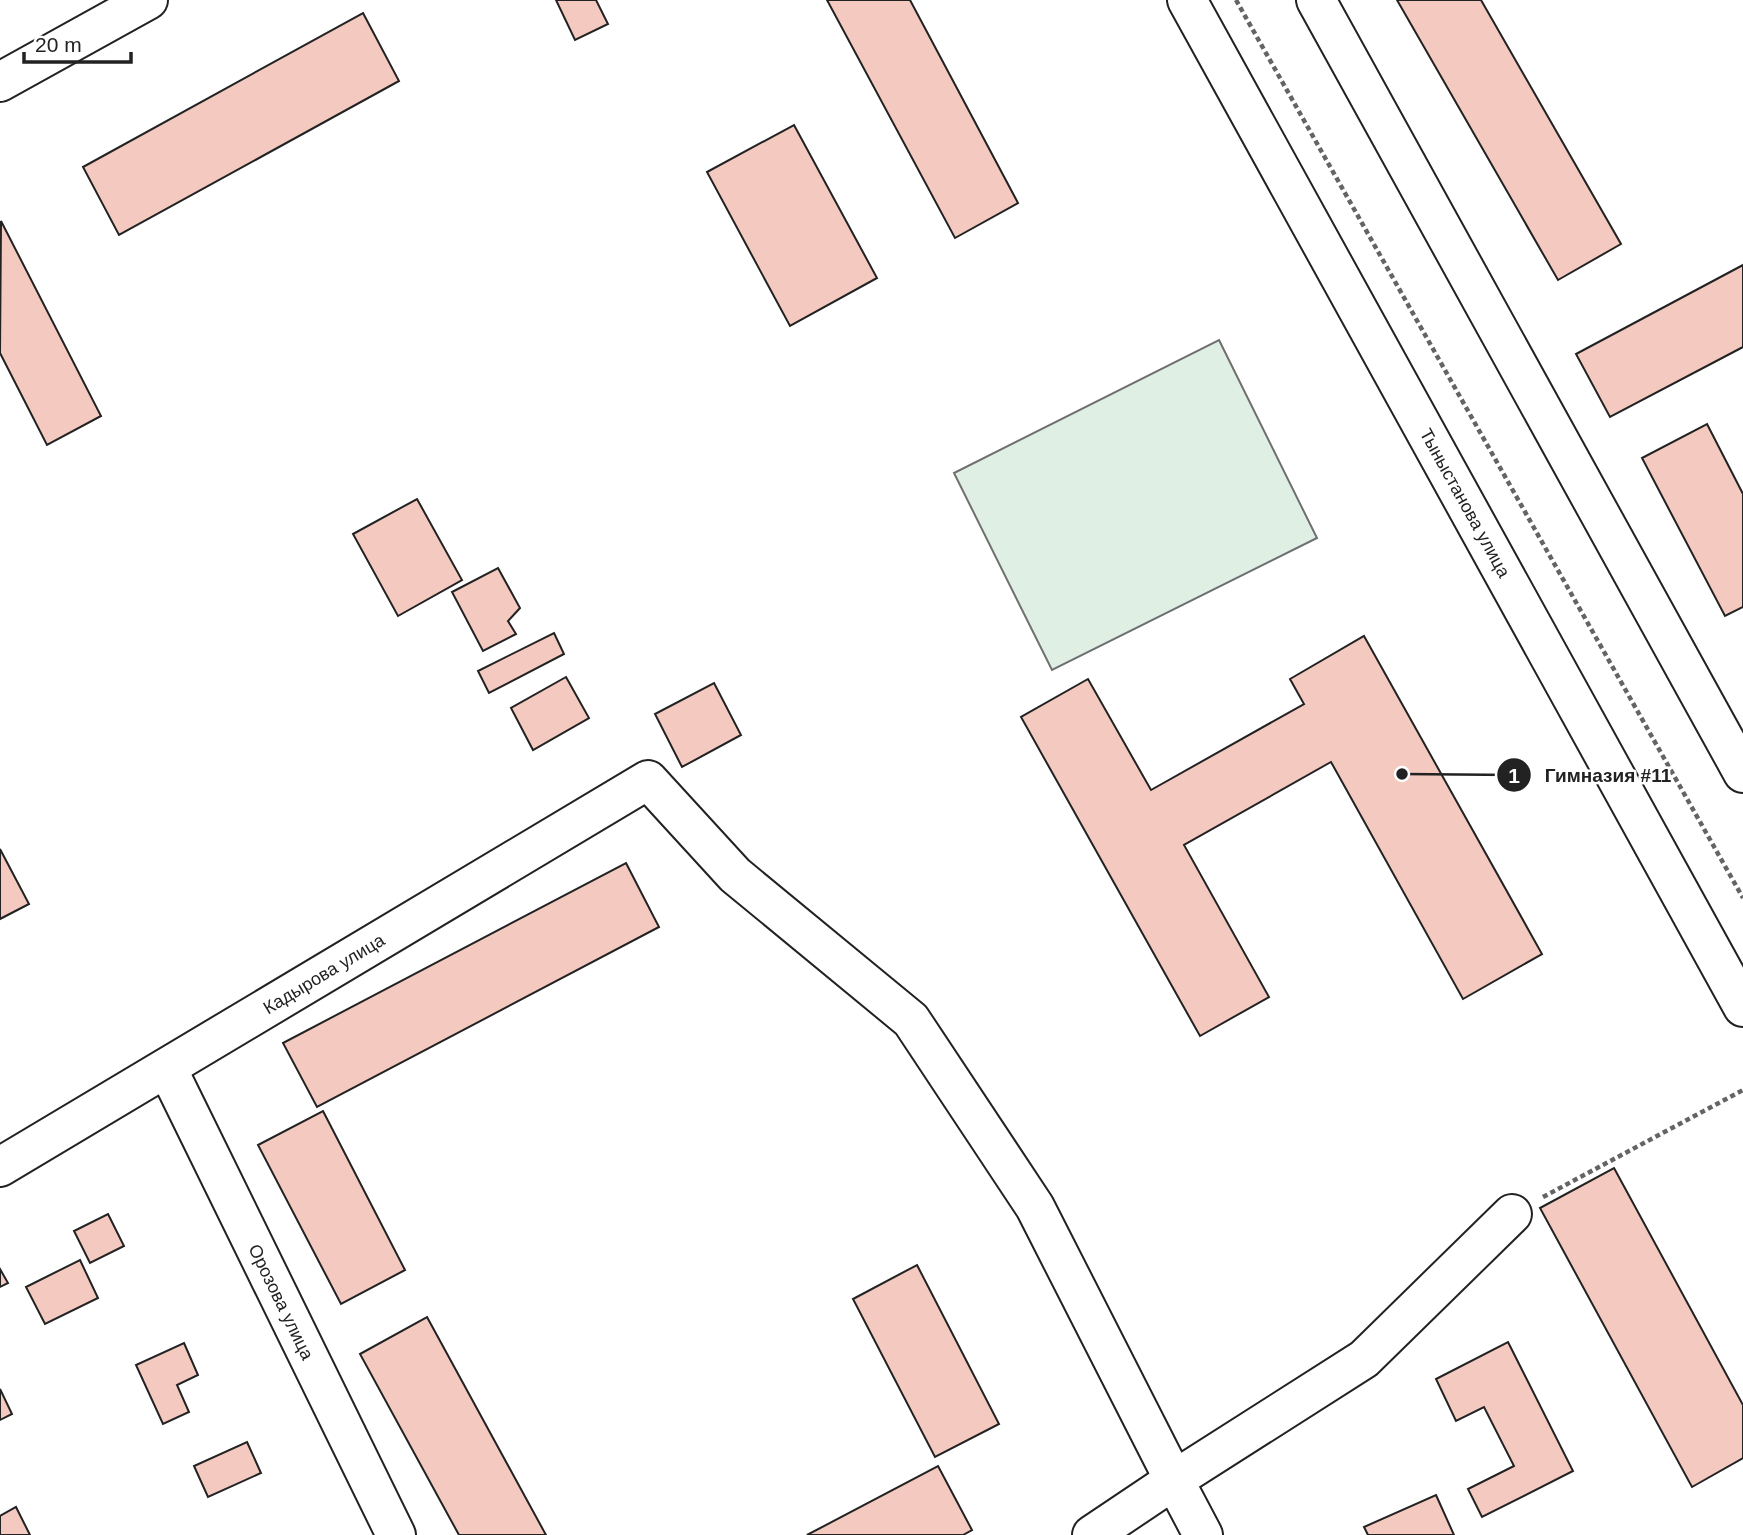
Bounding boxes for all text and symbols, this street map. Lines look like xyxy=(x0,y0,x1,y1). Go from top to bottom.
scale bar xyxy=(24,21,131,65)
text: 20 m xyxy=(35,33,82,56)
street label: Тыныстанова улица xyxy=(1416,425,1515,582)
callout: Гимназия #11 xyxy=(1496,755,1686,795)
text: 1 xyxy=(1508,764,1520,787)
text: Гимназия #11 xyxy=(1545,765,1672,786)
street label: Кадырова улица xyxy=(260,929,389,1018)
street label: Орозова улица xyxy=(244,1241,318,1364)

